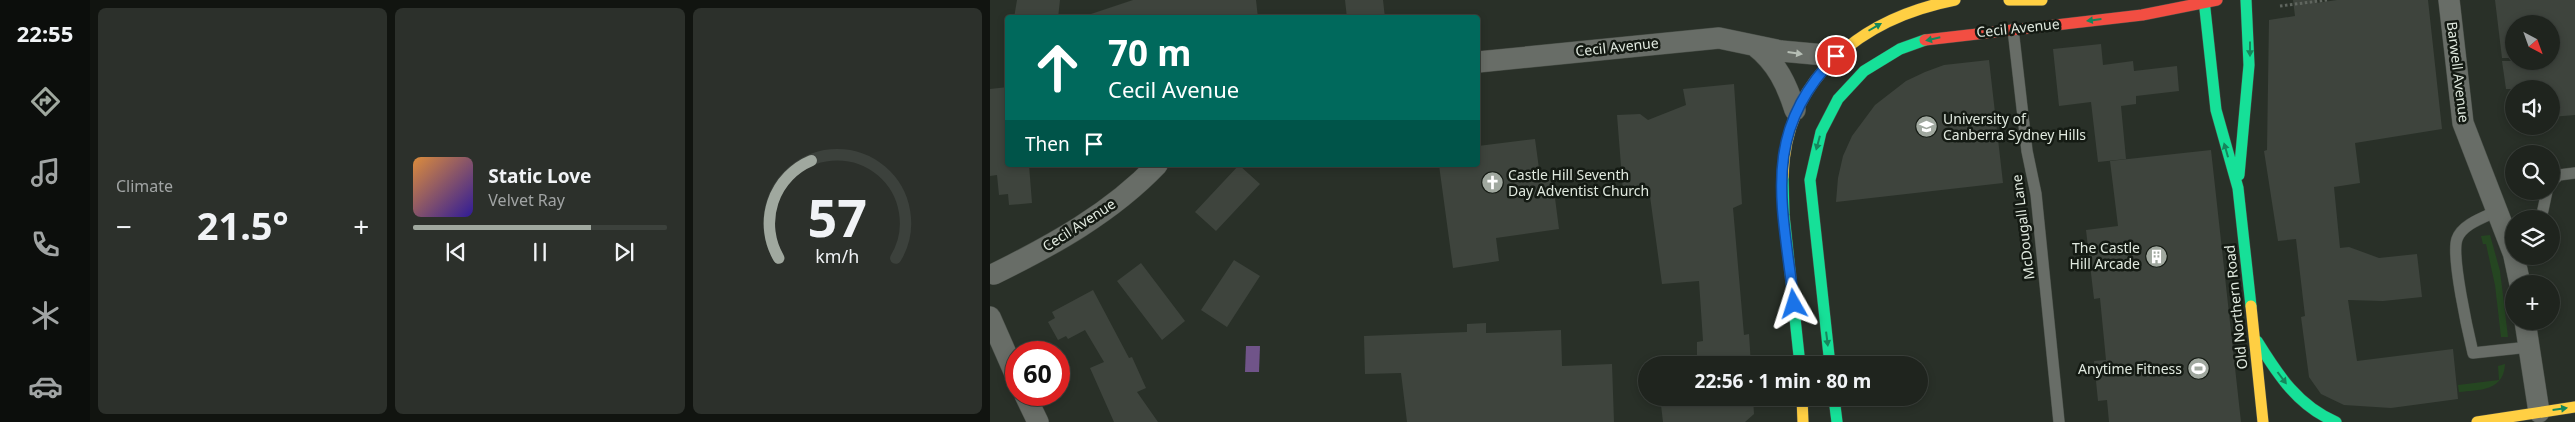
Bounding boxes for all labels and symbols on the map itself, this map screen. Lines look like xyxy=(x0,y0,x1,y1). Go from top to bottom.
street label: Cecil Avenue xyxy=(1975,14,2061,41)
north arrow xyxy=(2505,15,2560,70)
one-way arrow xyxy=(2086,16,2102,24)
street label: Barwell Avenue xyxy=(2443,20,2474,124)
one-way arrow xyxy=(1868,22,1882,31)
street label: Cecil Avenue xyxy=(1574,33,1660,60)
pin xyxy=(1815,35,1857,77)
one-way arrow xyxy=(1924,35,1940,43)
one-way arrow xyxy=(2246,41,2254,57)
one-way arrow xyxy=(1788,49,1804,57)
place label: University of Canberra Sydney Hills xyxy=(1943,109,2086,144)
school or university icon: University of Canberra Sydney Hills xyxy=(1915,115,1939,139)
one-way arrow xyxy=(1814,136,1822,151)
one-way arrow xyxy=(2222,142,2230,157)
place label: Castle Hill Seventh Day Adventist Church xyxy=(1508,165,1649,200)
church icon: Castle Hill Seventh Day Adventist Church xyxy=(1480,171,1504,195)
street label: McDougall Lane xyxy=(2007,173,2038,281)
street label: Cecil Avenue xyxy=(1039,194,1119,255)
place label: The Castle Hill Arcade xyxy=(2070,238,2140,273)
building icon: The Castle Hill Arcade xyxy=(2144,244,2168,268)
street label: Old Northern Road xyxy=(2220,244,2251,370)
position arrow xyxy=(1767,277,1819,329)
one-way arrow xyxy=(1823,331,1831,347)
speed limit sign: 60 xyxy=(1005,341,1070,406)
sports icon: Anytime Fitness xyxy=(2186,357,2210,381)
place label: Anytime Fitness xyxy=(2078,359,2182,378)
one-way arrow xyxy=(2276,371,2287,384)
one-way arrow xyxy=(2552,405,2568,413)

